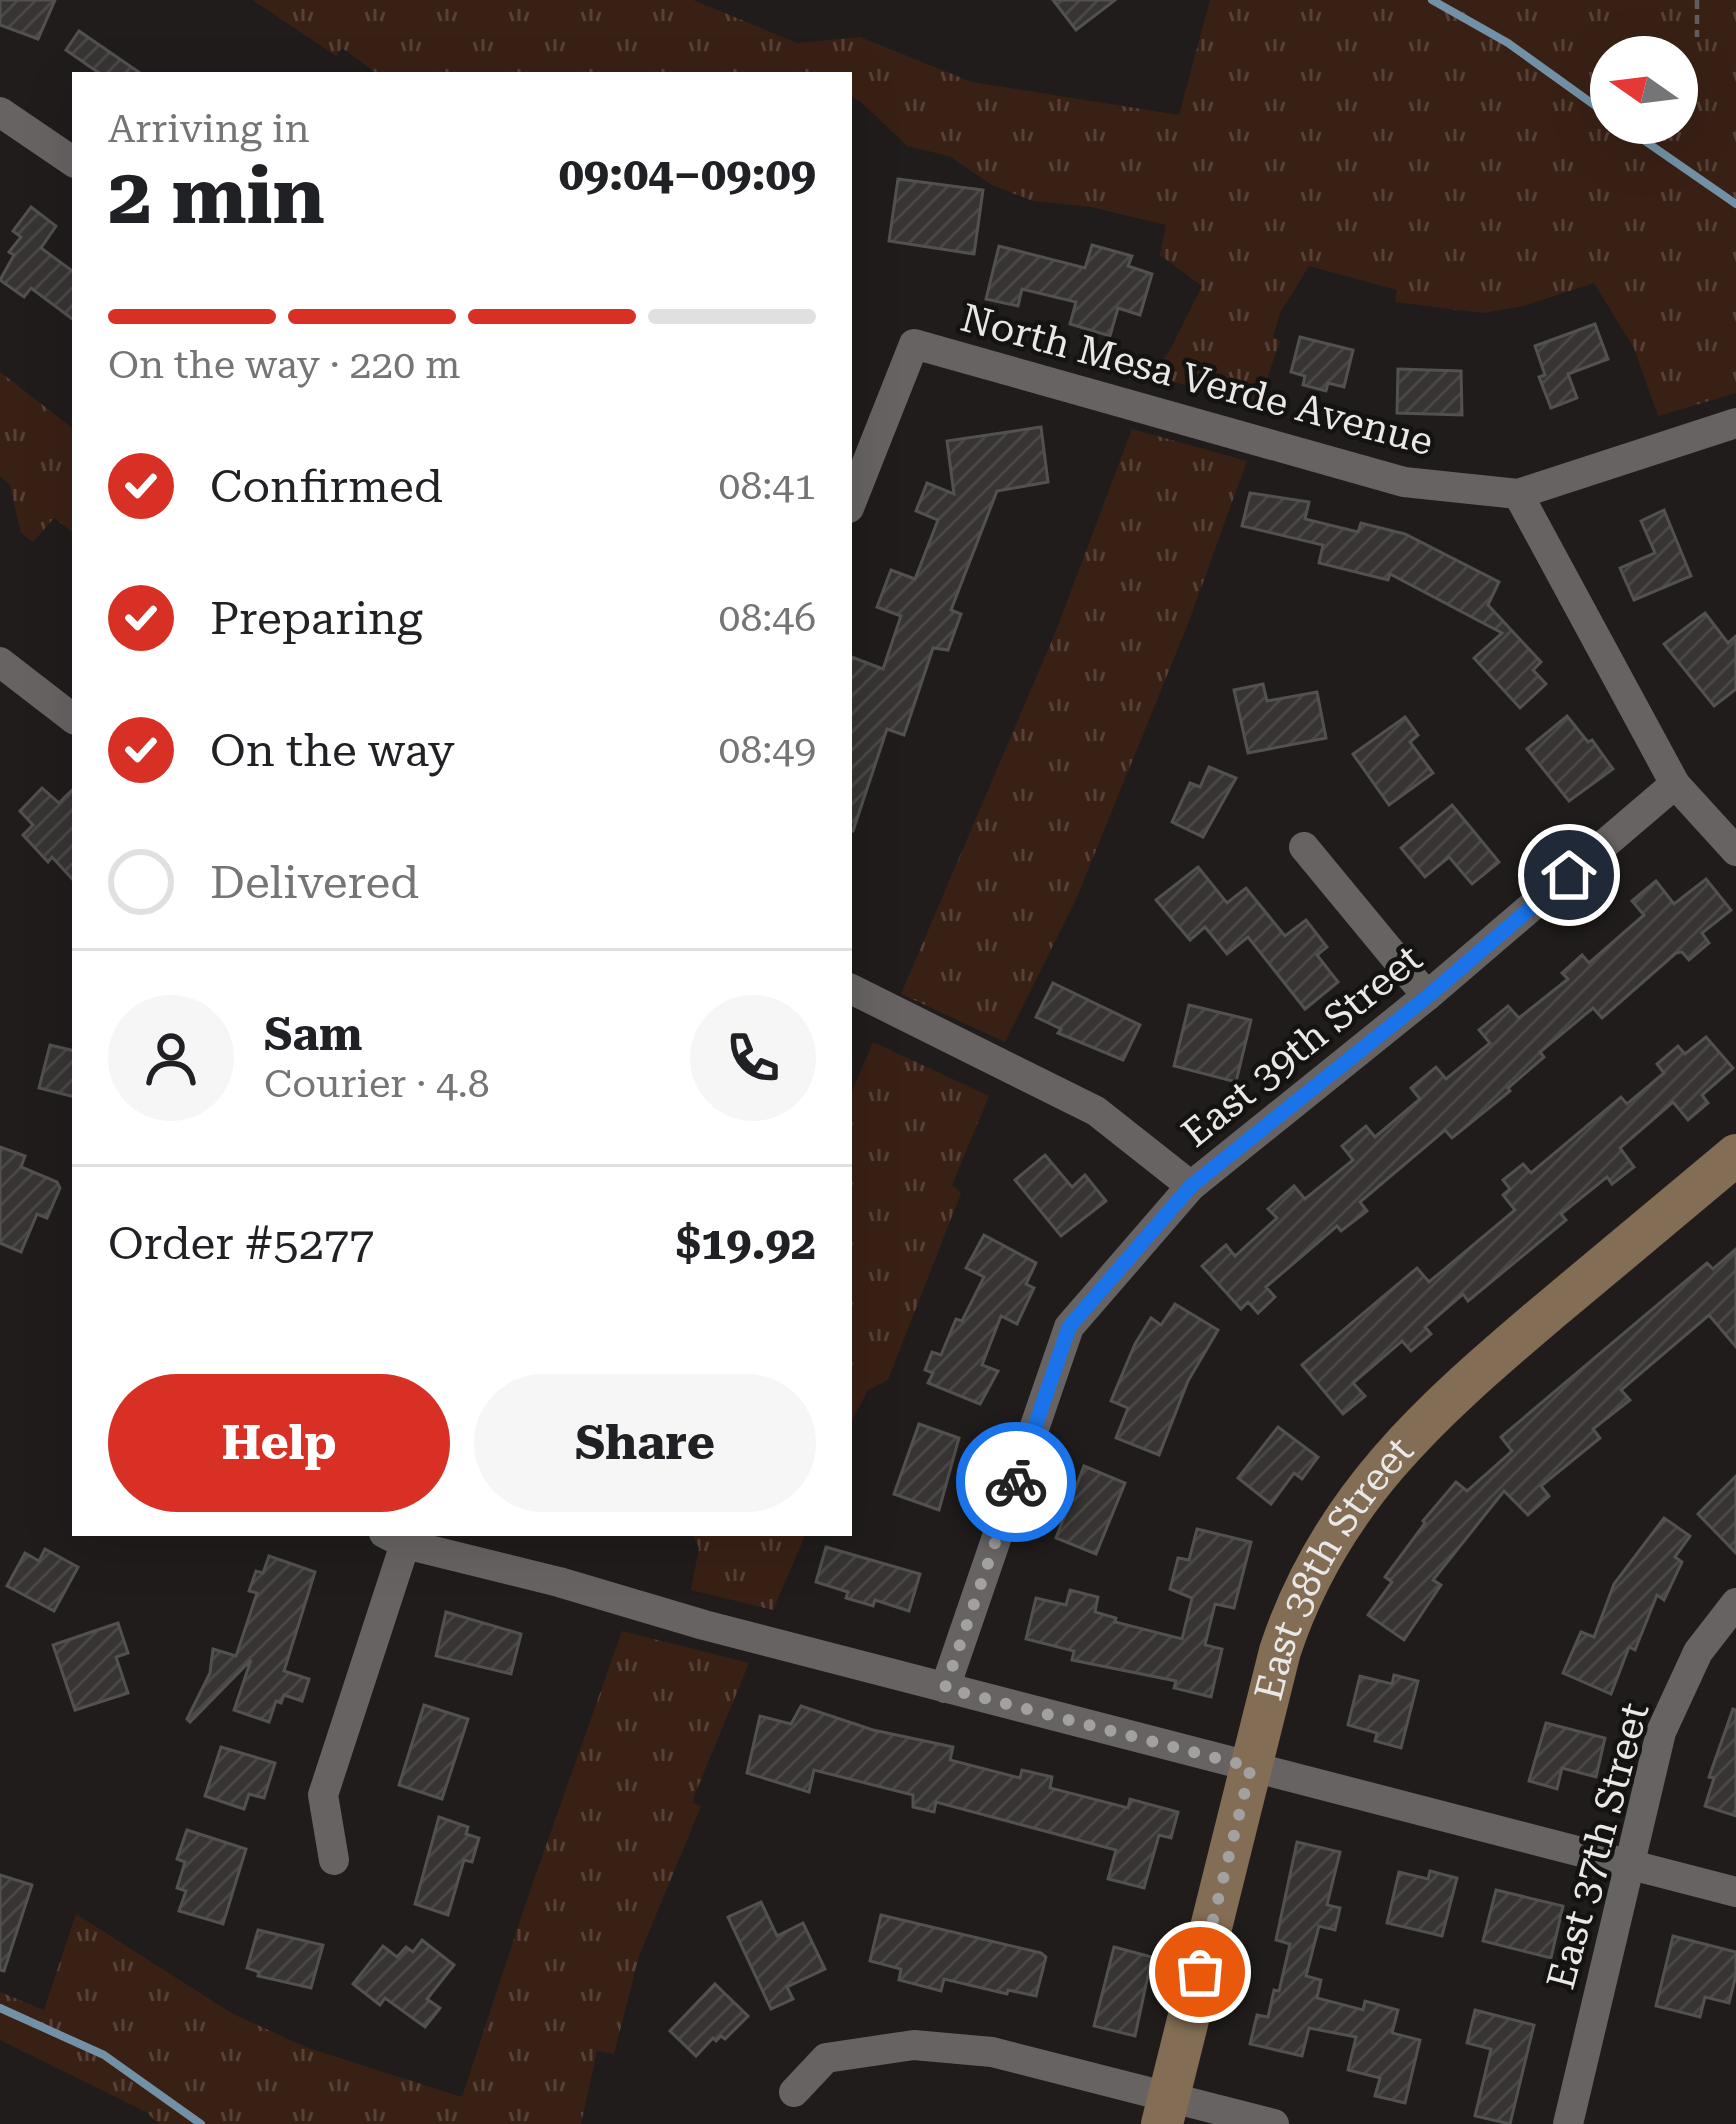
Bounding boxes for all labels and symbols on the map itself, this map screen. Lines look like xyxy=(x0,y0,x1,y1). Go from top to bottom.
north arrow xyxy=(1590,36,1698,144)
street label: North Mesa Verde Avenue xyxy=(956,295,1438,465)
pin xyxy=(1518,824,1620,926)
street label: East 39th Street xyxy=(1173,935,1431,1157)
courier xyxy=(956,1422,1076,1542)
street label: East 38th Street xyxy=(1246,1428,1423,1705)
street label: East 37th Street xyxy=(1538,1698,1658,1994)
pin xyxy=(1149,1921,1251,2023)

